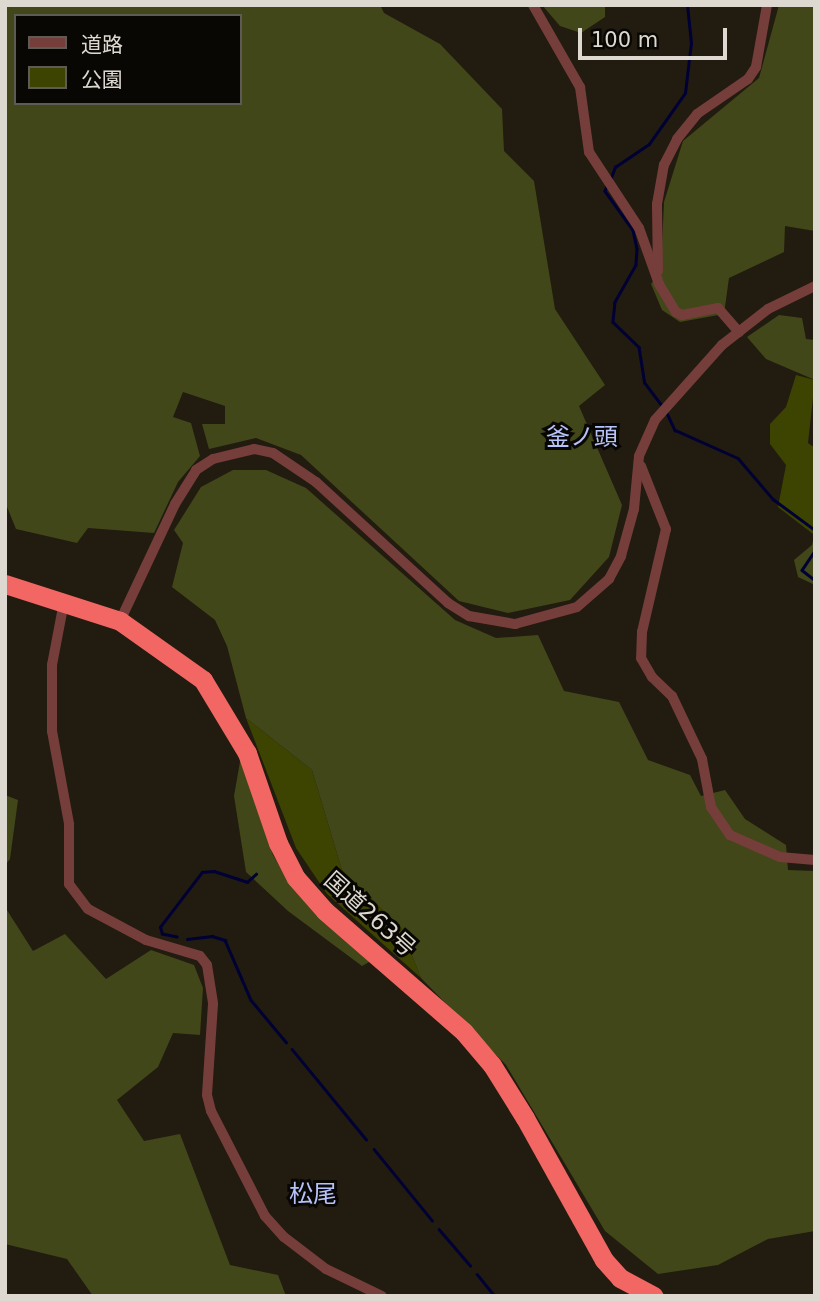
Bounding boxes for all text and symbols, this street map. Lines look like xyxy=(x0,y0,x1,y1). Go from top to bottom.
legend xyxy=(14,14,242,105)
scale bar xyxy=(582,14,731,58)
text: 100 m xyxy=(591,28,658,52)
text: 道路 xyxy=(81,33,123,57)
text: 公園 xyxy=(81,68,123,92)
district label: 釜ノ頭 xyxy=(546,424,618,452)
street label: 国道263号 xyxy=(319,866,421,962)
district label: 松尾 xyxy=(289,1181,337,1209)

